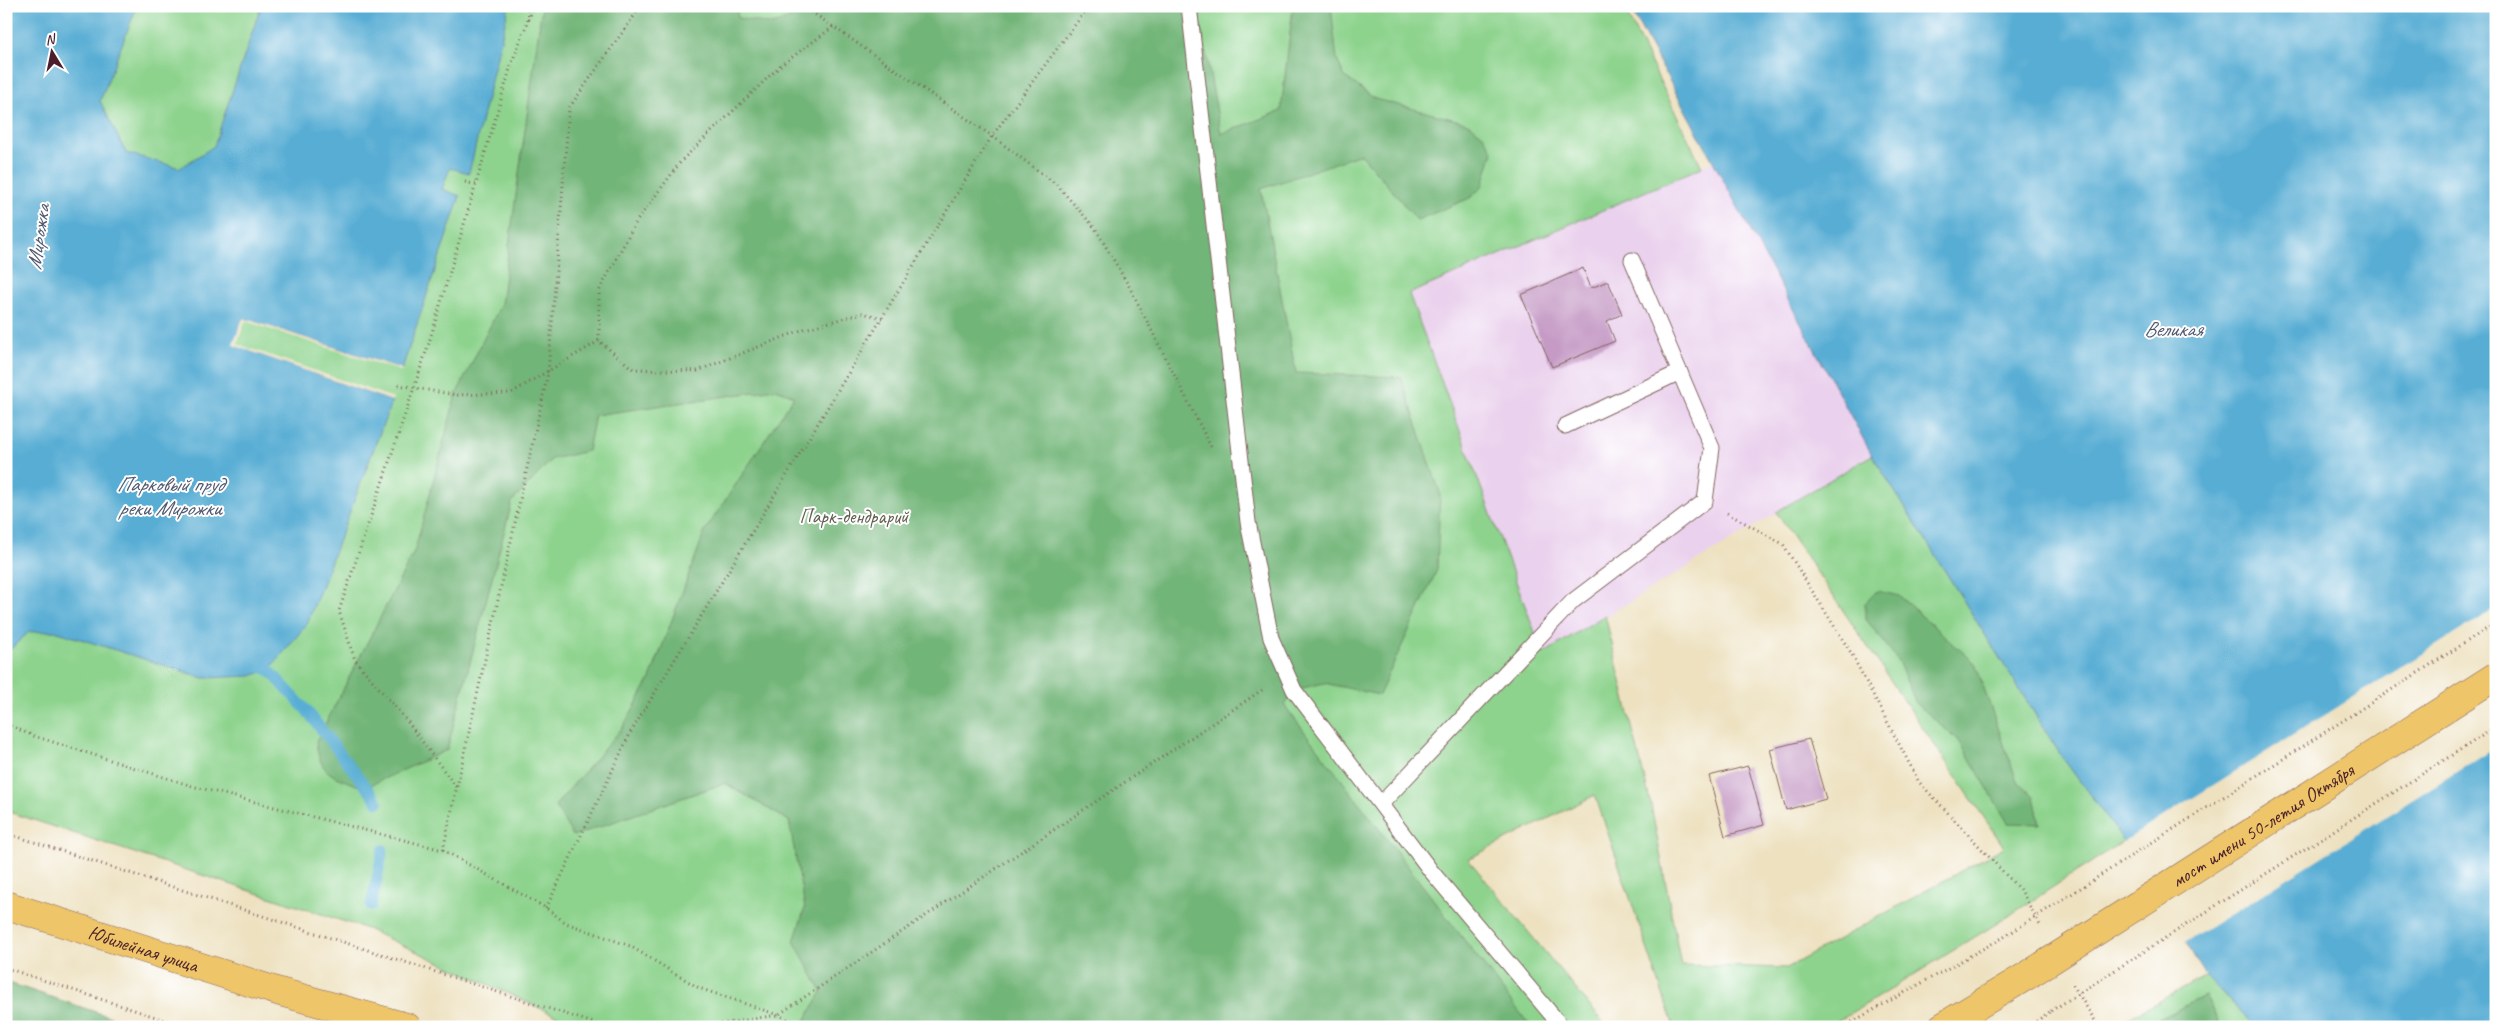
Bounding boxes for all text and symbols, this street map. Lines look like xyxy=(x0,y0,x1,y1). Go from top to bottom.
north arrow xyxy=(28,28,78,78)
text: N xyxy=(44,30,58,49)
water label: Мирожка xyxy=(21,201,56,271)
water label: Великая xyxy=(2144,316,2204,342)
water label: Парковый пруд реки Мирожки xyxy=(117,471,228,521)
park label: Парк-дендрарий xyxy=(800,504,910,529)
street label: мост имени 50-летия Октября xyxy=(2166,757,2360,893)
street label: Юбилейная улица xyxy=(85,919,203,978)

